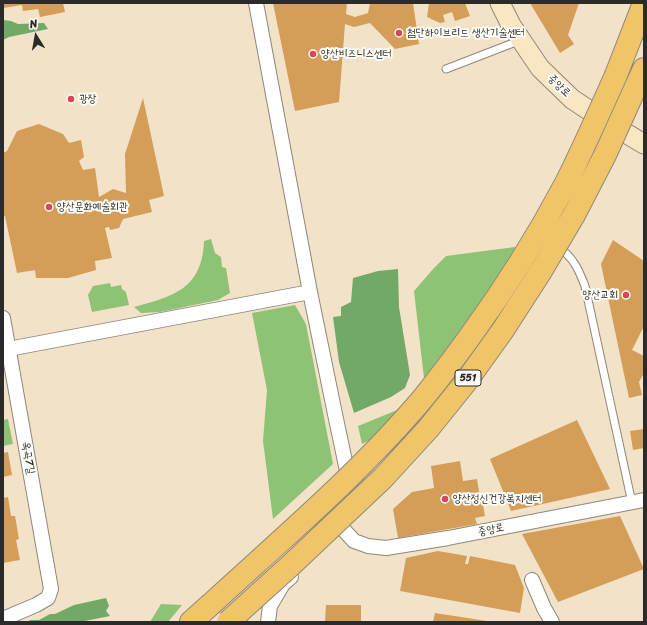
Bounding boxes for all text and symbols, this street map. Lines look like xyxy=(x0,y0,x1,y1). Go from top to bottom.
text: N xyxy=(28,14,39,34)
north arrow xyxy=(16,16,56,56)
place label: 첨단하이브리드 생산기술센터 xyxy=(407,26,525,40)
marker: 첨단하이브리드 생산기술센터 xyxy=(394,28,404,38)
place label: 양산비즈니스센터 xyxy=(321,47,392,61)
marker: 양산비즈니스센터 xyxy=(308,49,318,59)
street label: 중앙로 xyxy=(545,72,573,100)
place label: 광장 xyxy=(79,92,97,106)
marker: 광장 xyxy=(66,94,76,104)
place label: 양산문화예술회관 xyxy=(57,200,128,214)
marker: 양산문화예술회관 xyxy=(44,202,54,212)
place label: 양산교회 xyxy=(583,288,618,302)
marker: 양산교회 xyxy=(621,290,631,300)
road number: 551 xyxy=(455,370,481,386)
street label: 옥곡7길 xyxy=(19,441,37,475)
place label: 양산정신건강복지센터 xyxy=(453,492,542,506)
marker: 양산정신건강복지센터 xyxy=(440,494,450,504)
street label: 중앙로 xyxy=(477,521,505,539)

